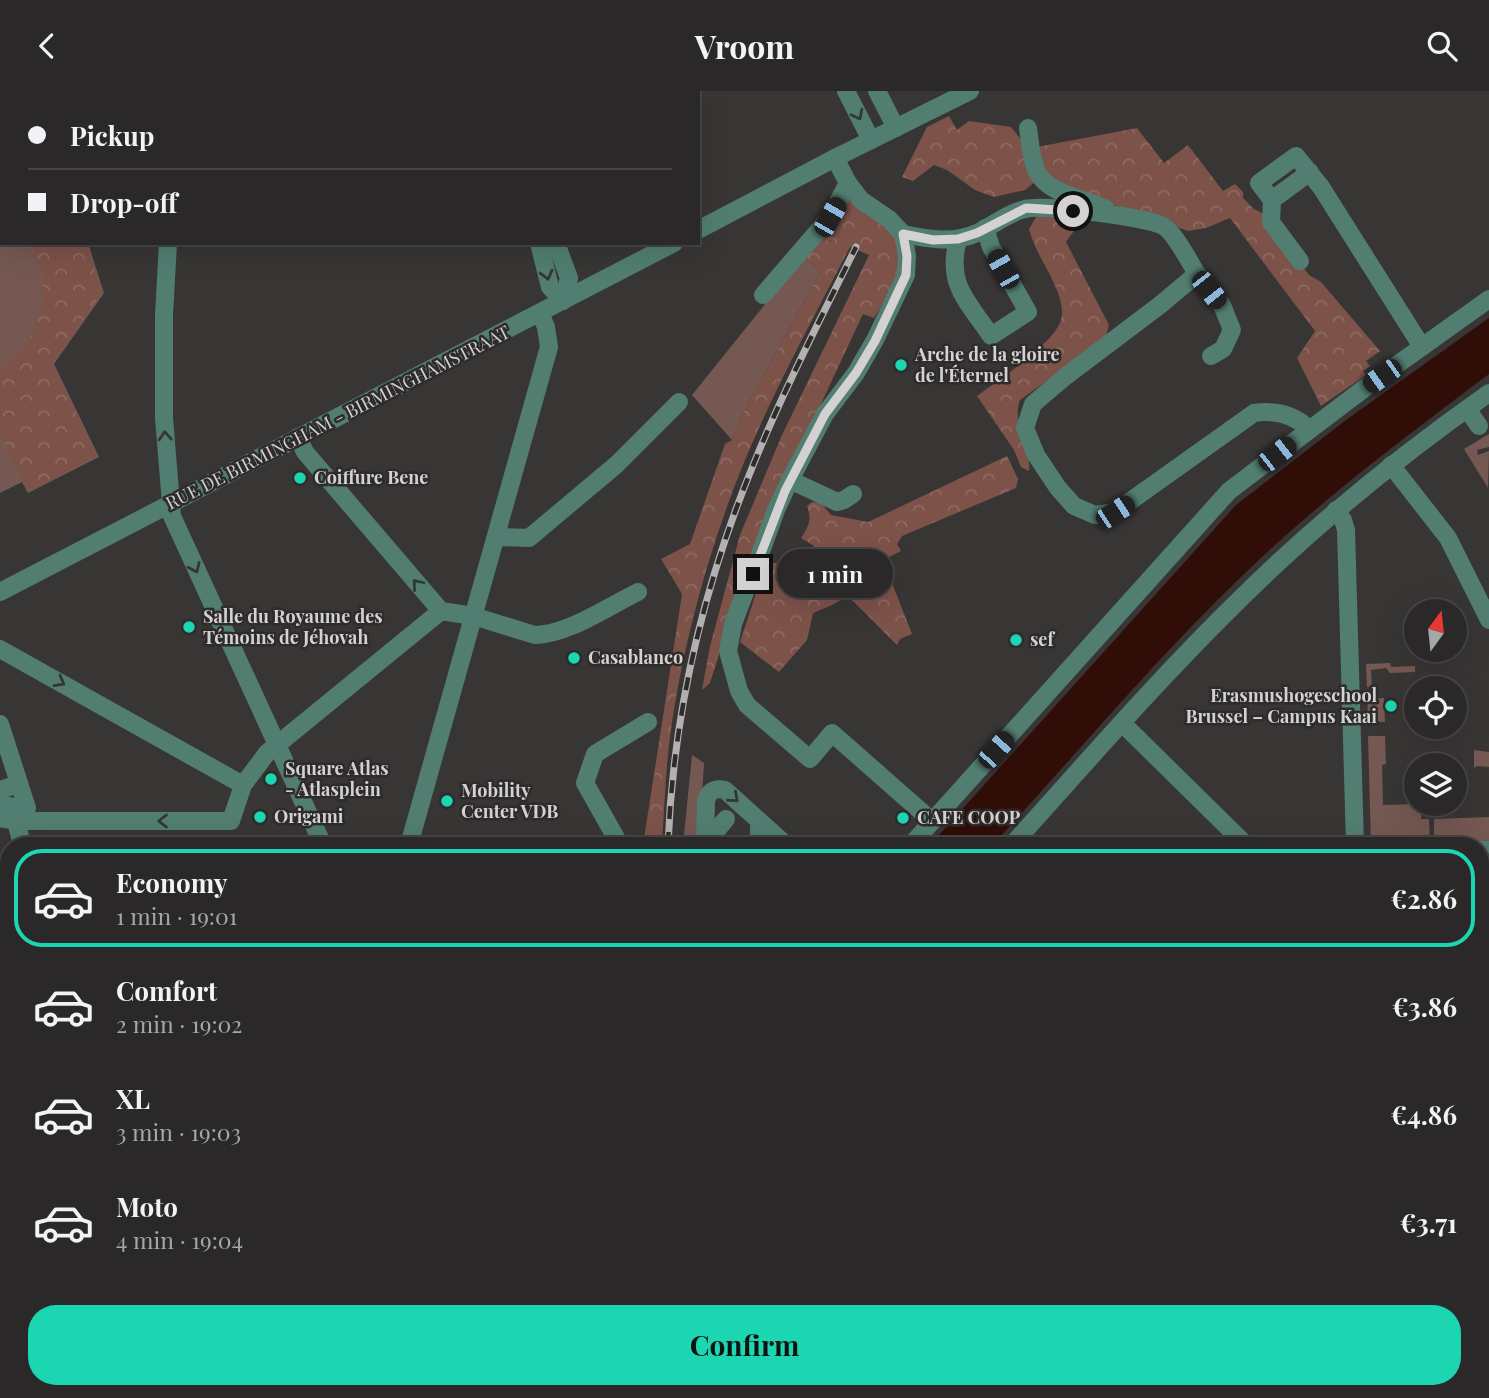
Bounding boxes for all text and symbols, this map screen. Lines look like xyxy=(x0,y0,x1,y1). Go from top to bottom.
text: Vroom xyxy=(695,24,794,67)
icon: back xyxy=(28,27,66,65)
icon: search xyxy=(1423,27,1461,65)
one-way arrow xyxy=(850,108,864,121)
text: Pickup xyxy=(70,118,154,153)
text: Drop-off xyxy=(70,185,177,220)
car xyxy=(811,194,850,240)
route start xyxy=(1057,195,1089,227)
car xyxy=(984,246,1023,292)
car xyxy=(1188,267,1231,313)
one-way arrow xyxy=(539,268,553,280)
street label: RUE DE BIRMINGHAM - BIRMINGHAMSTRAAT xyxy=(161,319,514,515)
place label: Arche de la gloire de l'Éternel xyxy=(914,342,1060,387)
car xyxy=(1359,355,1406,397)
marker: Arche de la gloire de l'Éternel xyxy=(893,357,909,373)
one-way arrow xyxy=(158,431,173,442)
car xyxy=(1254,433,1301,475)
place label: Coiffure Bene xyxy=(314,465,428,489)
marker: Coiffure Bene xyxy=(292,470,308,486)
car xyxy=(1092,492,1139,532)
callout: 1 min xyxy=(778,549,893,599)
route end xyxy=(737,558,769,590)
text: 1 min xyxy=(807,558,863,589)
one-way arrow xyxy=(187,560,201,573)
one-way arrow xyxy=(413,579,425,592)
north arrow xyxy=(1404,599,1466,661)
map controls xyxy=(1404,599,1467,816)
place label: Salle du Royaume des Témoins de Jéhovah xyxy=(203,604,383,649)
marker: Salle du Royaume des Témoins de Jéhovah xyxy=(181,619,197,635)
place label: sef xyxy=(1030,627,1055,651)
marker: sef xyxy=(1008,632,1024,648)
place label: Casablanco xyxy=(588,645,683,669)
marker: Casablanco xyxy=(566,650,582,666)
one-way arrow xyxy=(52,674,65,687)
button: locate xyxy=(1404,676,1467,739)
place label: Erasmushogeschool Brussel – Campus Kaai xyxy=(1185,683,1377,728)
marker: Erasmushogeschool Brussel – Campus Kaai xyxy=(1383,698,1399,714)
car xyxy=(975,727,1018,773)
button: layers xyxy=(1404,753,1467,816)
place label: Square Atlas - Atlasplein xyxy=(285,756,389,801)
marker: Square Atlas - Atlasplein xyxy=(263,771,279,787)
place label: Mobility Center VDB xyxy=(461,778,558,823)
one-way arrow xyxy=(726,790,739,802)
marker: Mobility Center VDB xyxy=(439,793,455,809)
place label: Origami xyxy=(274,804,344,828)
place label: CAFE COOP xyxy=(917,805,1021,829)
marker: Origami xyxy=(252,809,268,825)
marker: CAFE COOP xyxy=(895,810,911,826)
one-way arrow xyxy=(157,813,168,829)
text: Economy xyxy=(116,865,227,900)
icon: car xyxy=(32,867,95,930)
text: €2.86 xyxy=(1391,881,1457,916)
text: 1 min · 19:01 xyxy=(116,900,237,931)
text: Comfort xyxy=(116,973,217,1008)
icon: car xyxy=(32,975,95,1038)
text: €3.86 xyxy=(1392,989,1457,1024)
text: 2 min · 19:02 xyxy=(116,1008,242,1039)
text: XL xyxy=(116,1081,150,1116)
icon: car xyxy=(32,1083,95,1146)
text: €4.86 xyxy=(1390,1097,1457,1132)
text: 3 min · 19:03 xyxy=(116,1116,241,1147)
text: Moto xyxy=(116,1189,178,1224)
icon: car xyxy=(32,1191,95,1254)
text: €3.71 xyxy=(1400,1205,1457,1240)
text: 4 min · 19:04 xyxy=(116,1224,243,1255)
button: Confirm xyxy=(28,1305,1461,1385)

